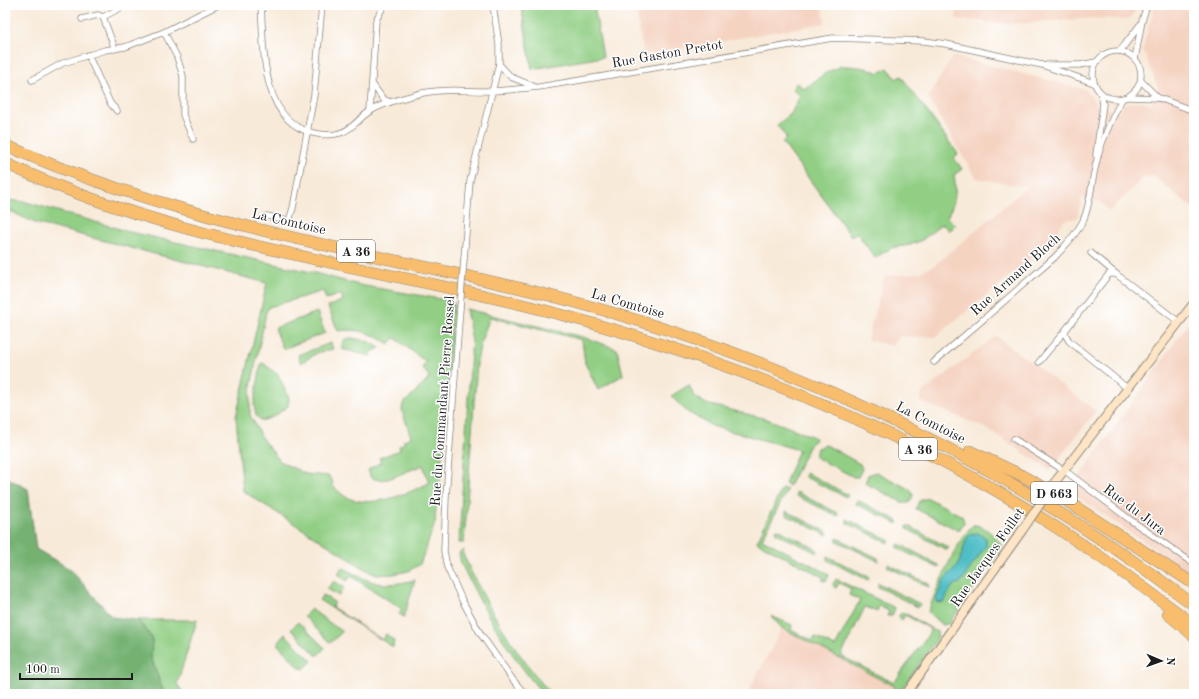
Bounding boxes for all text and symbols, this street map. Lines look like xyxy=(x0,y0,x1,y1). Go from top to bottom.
street label: Rue Gaston Pretot xyxy=(610,37,724,71)
street label: La Comtoise xyxy=(250,207,327,237)
street label: Rue Armand Bloch xyxy=(968,231,1063,318)
road number: A 36 xyxy=(337,240,375,262)
street label: La Comtoise xyxy=(589,287,666,321)
street label: Rue du Commandant Pierre Rossel xyxy=(429,295,457,507)
street label: La Comtoise xyxy=(894,399,967,446)
road number: A 36 xyxy=(899,438,937,460)
road number: D 663 xyxy=(1031,482,1077,504)
street label: Rue du Jura xyxy=(1101,482,1168,538)
street label: Rue Jacques Foillet xyxy=(948,505,1027,610)
north arrow xyxy=(1141,641,1181,681)
scale bar xyxy=(20,655,132,681)
text: N xyxy=(1164,657,1175,666)
text: 100 m xyxy=(26,664,60,676)

